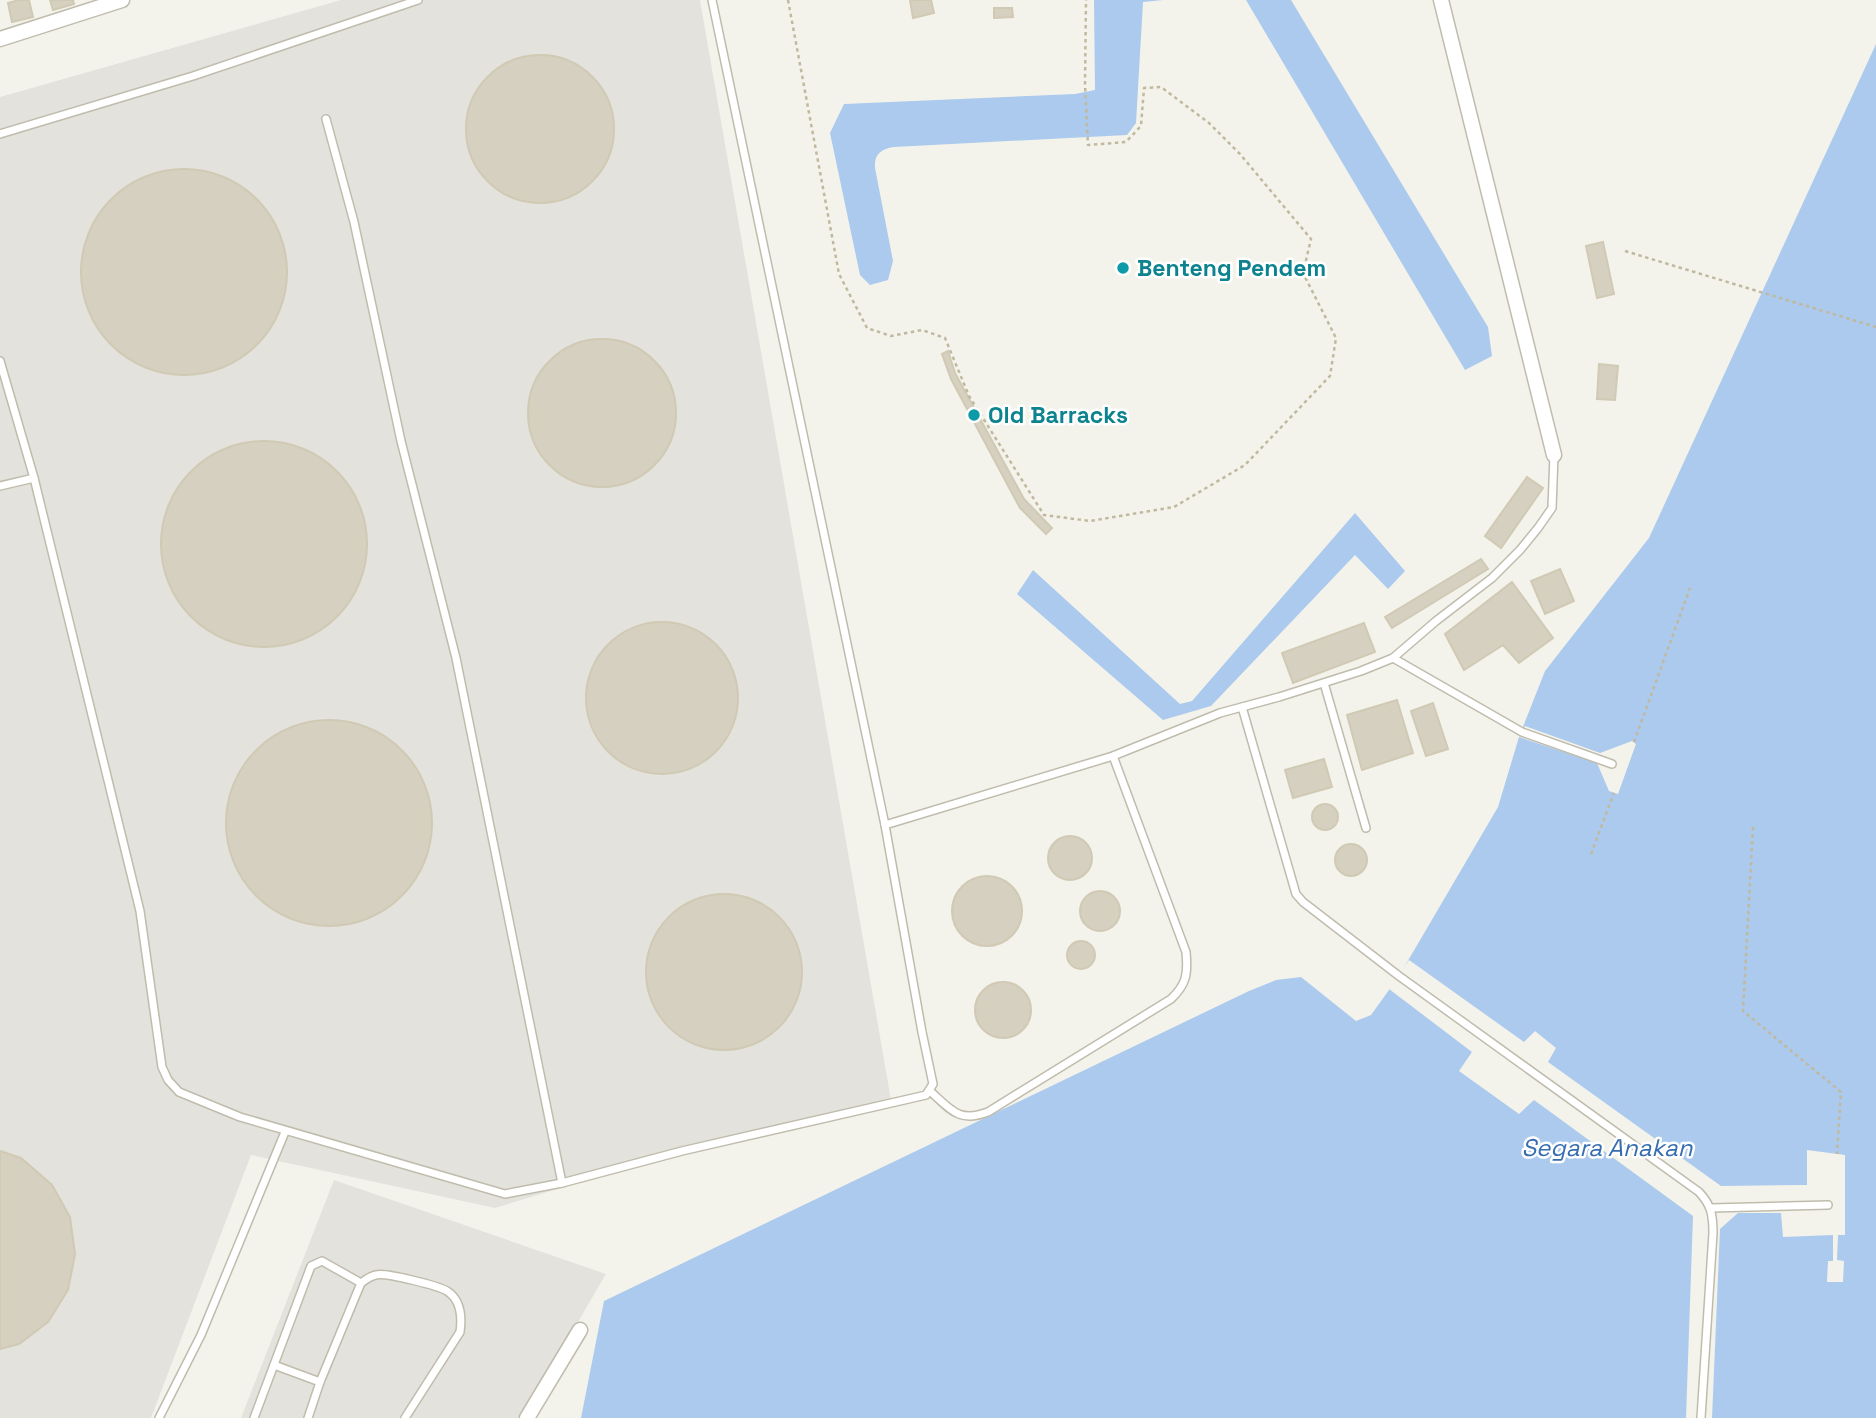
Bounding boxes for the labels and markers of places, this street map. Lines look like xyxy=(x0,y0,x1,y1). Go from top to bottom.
place label: Benteng Pendem xyxy=(1137,253,1326,283)
marker: Benteng Pendem xyxy=(1115,260,1131,276)
place label: Old Barracks xyxy=(988,400,1128,430)
marker: Old Barracks xyxy=(966,407,982,423)

